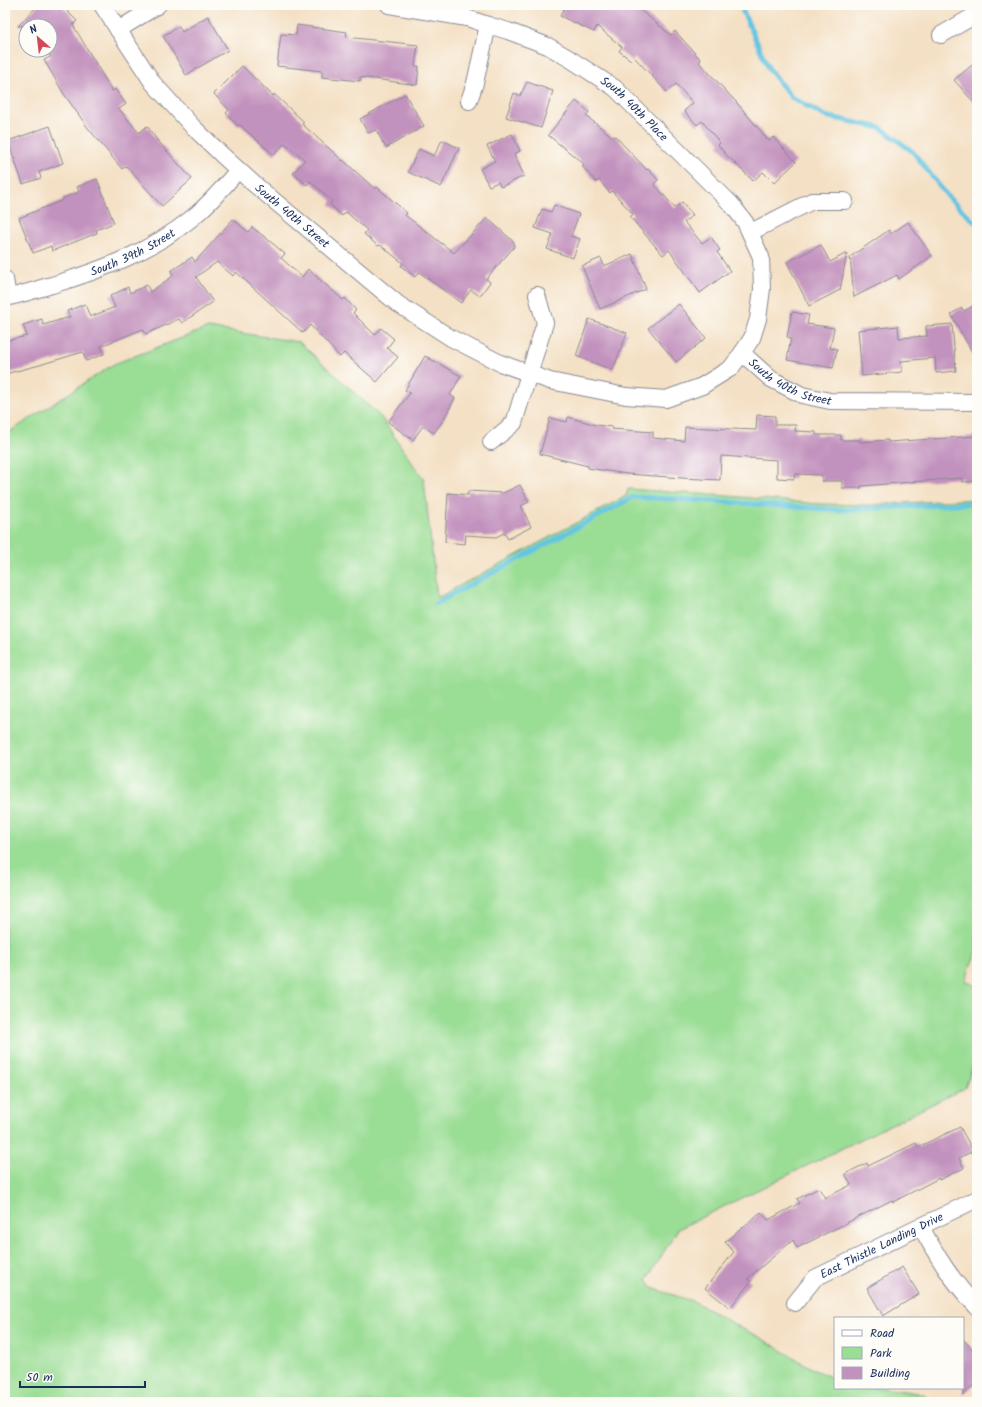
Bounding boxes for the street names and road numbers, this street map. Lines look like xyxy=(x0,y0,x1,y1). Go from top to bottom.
street label: South 40th Place xyxy=(597,71,673,146)
street label: South 40th Street xyxy=(251,179,334,253)
street label: South 39th Street xyxy=(88,224,179,281)
street label: South 40th Street xyxy=(744,354,834,411)
street label: East Thistle Landing Drive xyxy=(816,1207,947,1284)

